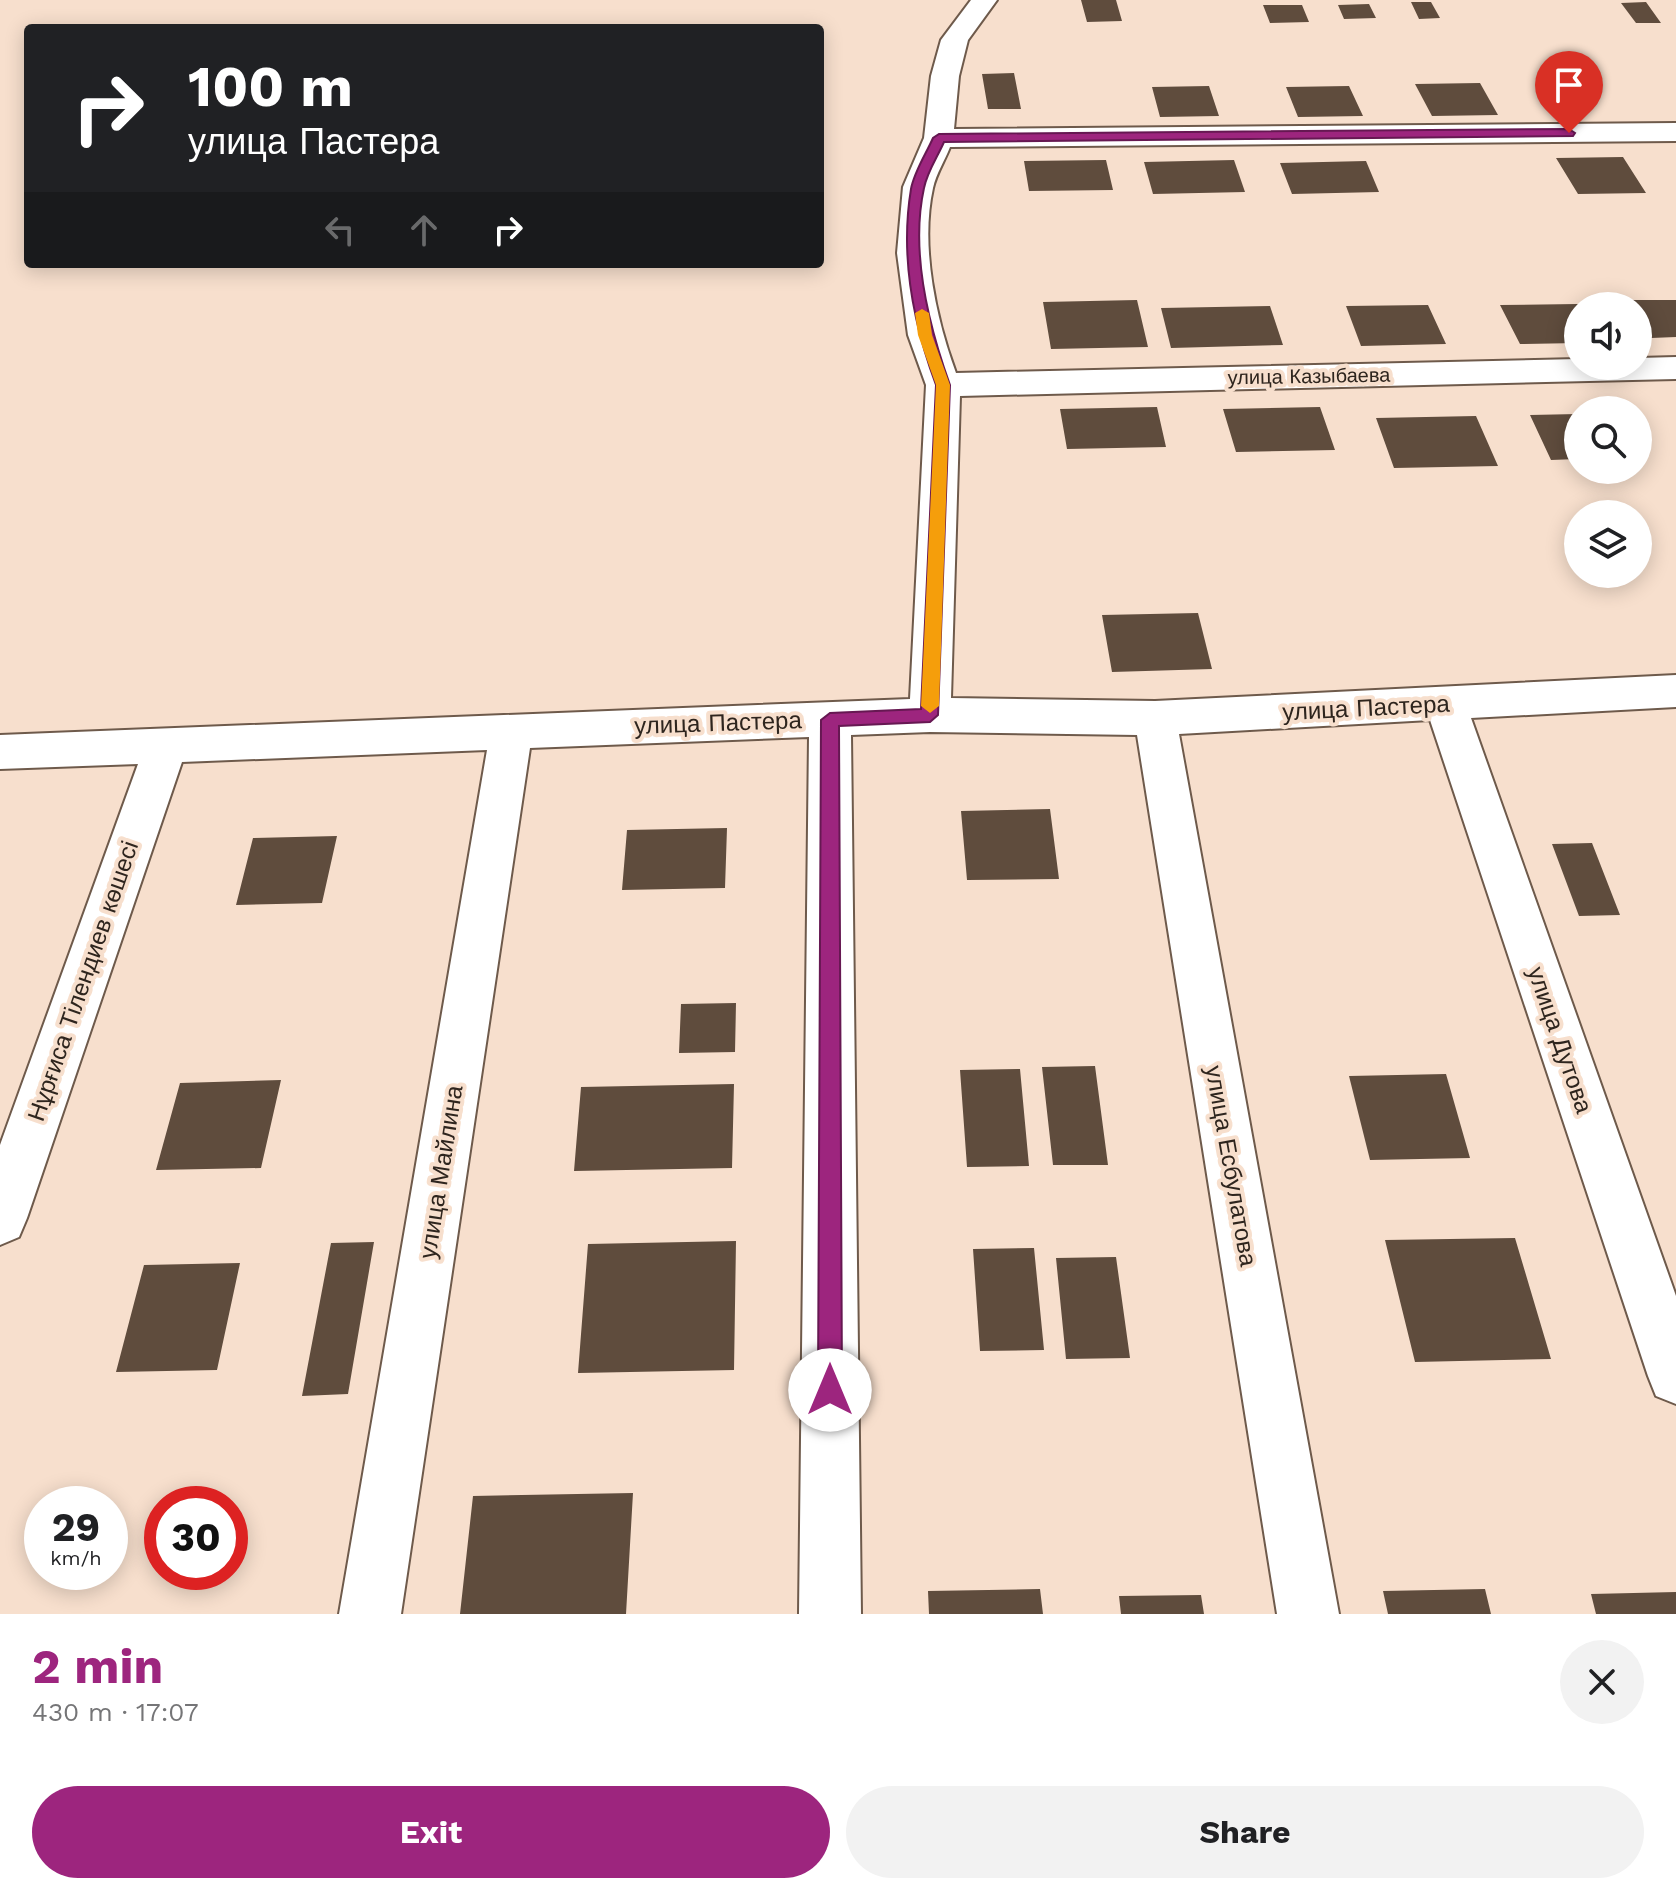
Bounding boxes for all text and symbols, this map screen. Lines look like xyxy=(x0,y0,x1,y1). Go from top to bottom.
pin xyxy=(1535,51,1603,133)
text: 100 m xyxy=(188,54,353,120)
icon: right xyxy=(56,56,160,160)
icon: arrive xyxy=(1547,63,1591,107)
text: улица Пастера xyxy=(188,121,439,163)
icon: left xyxy=(318,208,362,252)
icon: ahead xyxy=(402,208,446,252)
icon: right xyxy=(486,208,530,252)
map controls xyxy=(1564,292,1652,588)
button: sound xyxy=(1564,292,1652,380)
street label: улица Казыбаева xyxy=(1227,363,1391,389)
button: search xyxy=(1564,396,1652,484)
button: layers xyxy=(1564,500,1652,588)
street label: улица Пастера xyxy=(1282,690,1451,726)
street label: улица Пастера xyxy=(634,706,803,740)
street label: Нұрғиса Тілендиев көшесі xyxy=(22,837,144,1125)
street label: улица Дутова xyxy=(1522,963,1598,1117)
street label: улица Есбулатова xyxy=(1200,1063,1263,1269)
street label: улица Майлина xyxy=(413,1083,469,1261)
position arrow xyxy=(788,1348,872,1432)
speed limit sign: 30 xyxy=(144,1486,248,1590)
text: 29 xyxy=(52,1504,100,1551)
text: km/h xyxy=(50,1546,102,1570)
text: 2 min xyxy=(32,1638,163,1695)
button: close xyxy=(1560,1640,1644,1724)
text: 430 m · 17:07 xyxy=(32,1697,199,1727)
button: Exit xyxy=(32,1786,830,1878)
button: Share xyxy=(846,1786,1644,1878)

